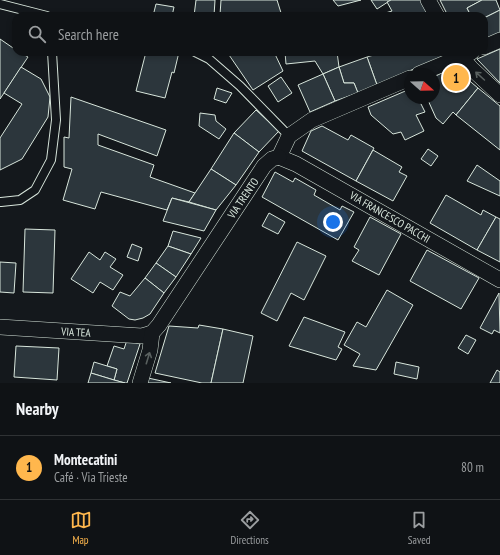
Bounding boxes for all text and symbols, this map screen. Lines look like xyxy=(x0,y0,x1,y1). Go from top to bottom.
search box xyxy=(12,12,488,56)
icon: search xyxy=(26,23,48,45)
text: Search here xyxy=(58,25,119,44)
pin: 1 xyxy=(443,63,469,93)
north arrow xyxy=(404,68,440,104)
one-way arrow xyxy=(475,72,485,81)
street label: VIA TRENTO xyxy=(224,175,262,222)
street label: VIA FRANCESCO PACCHI xyxy=(346,188,433,246)
your location xyxy=(323,212,343,232)
street label: VIA TEA xyxy=(60,324,92,340)
one-way arrow xyxy=(145,352,152,365)
text: Nearby xyxy=(16,398,59,420)
text: Montecatini xyxy=(54,450,117,469)
text: 1 xyxy=(26,459,32,476)
text: 80 m xyxy=(461,459,484,476)
text: Café · Via Trieste xyxy=(54,469,128,486)
tab: Map xyxy=(70,509,92,547)
tab: Directions xyxy=(231,509,269,547)
tab: Saved xyxy=(408,509,430,547)

